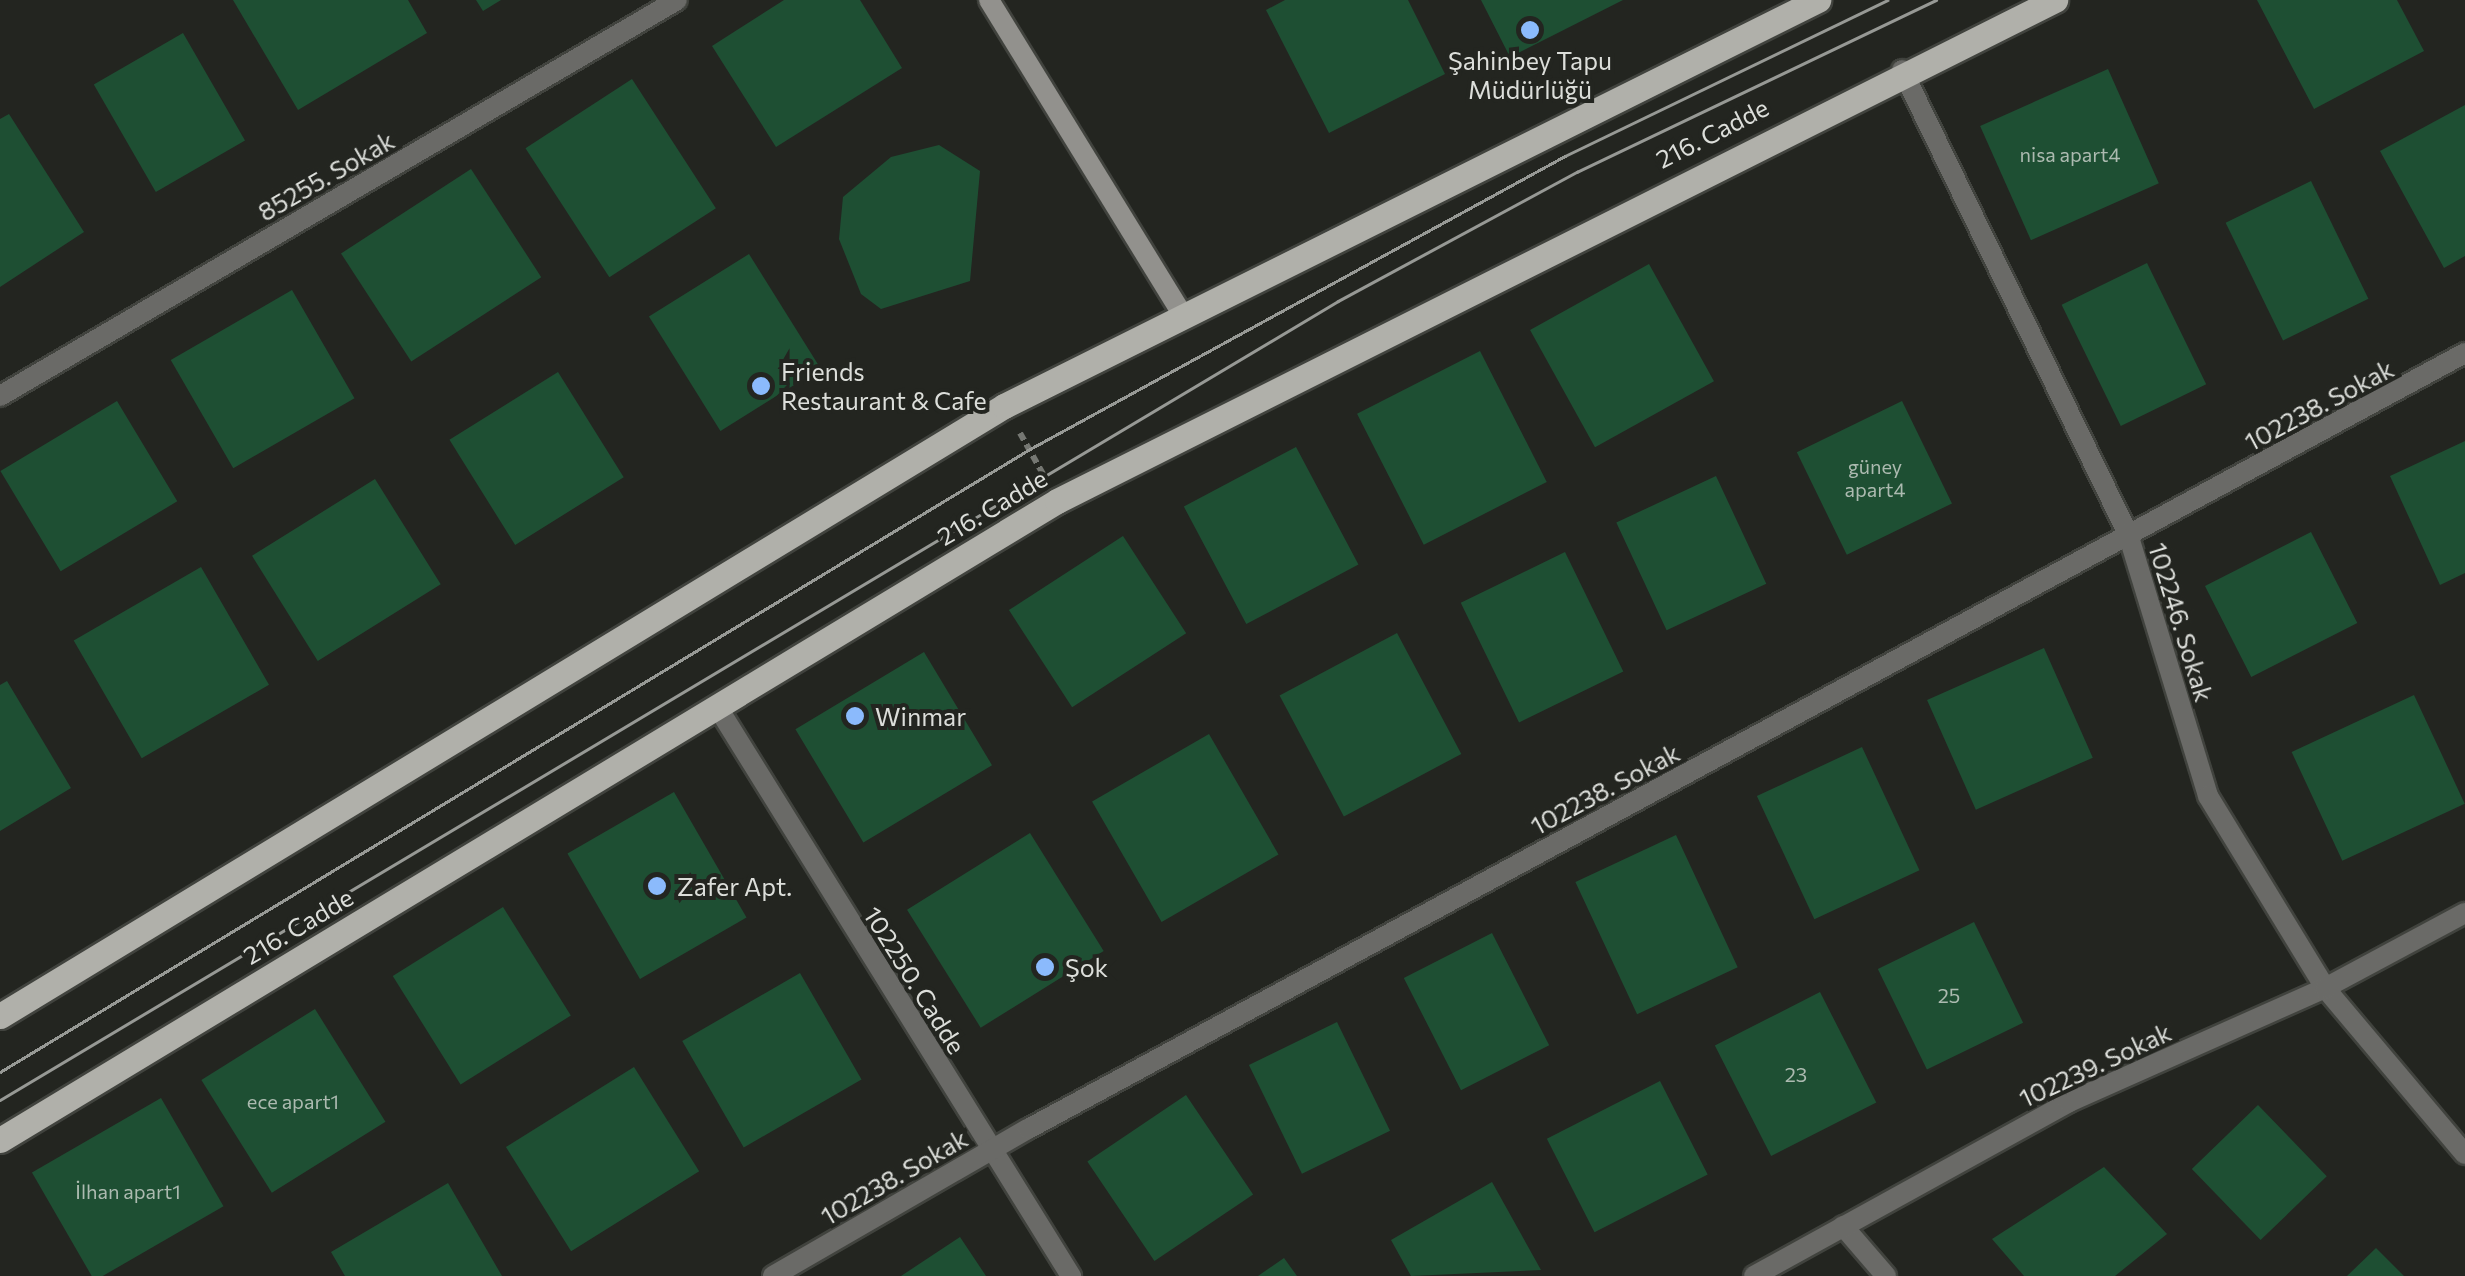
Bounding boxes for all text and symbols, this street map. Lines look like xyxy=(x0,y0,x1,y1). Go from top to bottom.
marker: Şahinbey Tapu Müdürlüğü xyxy=(1519,19,1541,41)
place label: Şahinbey Tapu Müdürlüğü xyxy=(1448,46,1612,105)
street label: 216. Cadde xyxy=(1651,92,1773,174)
street label: 85255. Sokak xyxy=(253,125,399,227)
house number: nisa apart4 xyxy=(2020,142,2120,166)
street label: 102238. Sokak xyxy=(2240,353,2398,457)
place label: Friends Restaurant & Cafe xyxy=(781,357,987,416)
marker: Friends Restaurant & Cafe xyxy=(750,375,772,397)
house number: güney apart4 xyxy=(1845,454,1905,501)
street label: 216. Cadde xyxy=(932,463,1052,551)
street label: 102246. Sokak xyxy=(2143,539,2219,705)
place label: Winmar xyxy=(875,701,966,731)
marker: Winmar xyxy=(844,705,866,727)
street label: 102238. Sokak xyxy=(1526,737,1684,841)
place label: Zafer Apt. xyxy=(677,871,792,901)
marker: Zafer Apt. xyxy=(646,875,668,897)
street label: 216. Cadde xyxy=(238,882,358,970)
street label: 102250. Cadde xyxy=(858,901,972,1059)
place label: Şok xyxy=(1065,952,1108,982)
marker: Şok xyxy=(1034,956,1056,978)
house number: 25 xyxy=(1938,983,1960,1007)
street label: 102239. Sokak xyxy=(2014,1017,2176,1113)
house number: 23 xyxy=(1785,1062,1807,1086)
house number: ece apart1 xyxy=(247,1089,339,1113)
street label: 102238. Sokak xyxy=(815,1123,973,1231)
house number: İlhan apart1 xyxy=(75,1179,181,1203)

